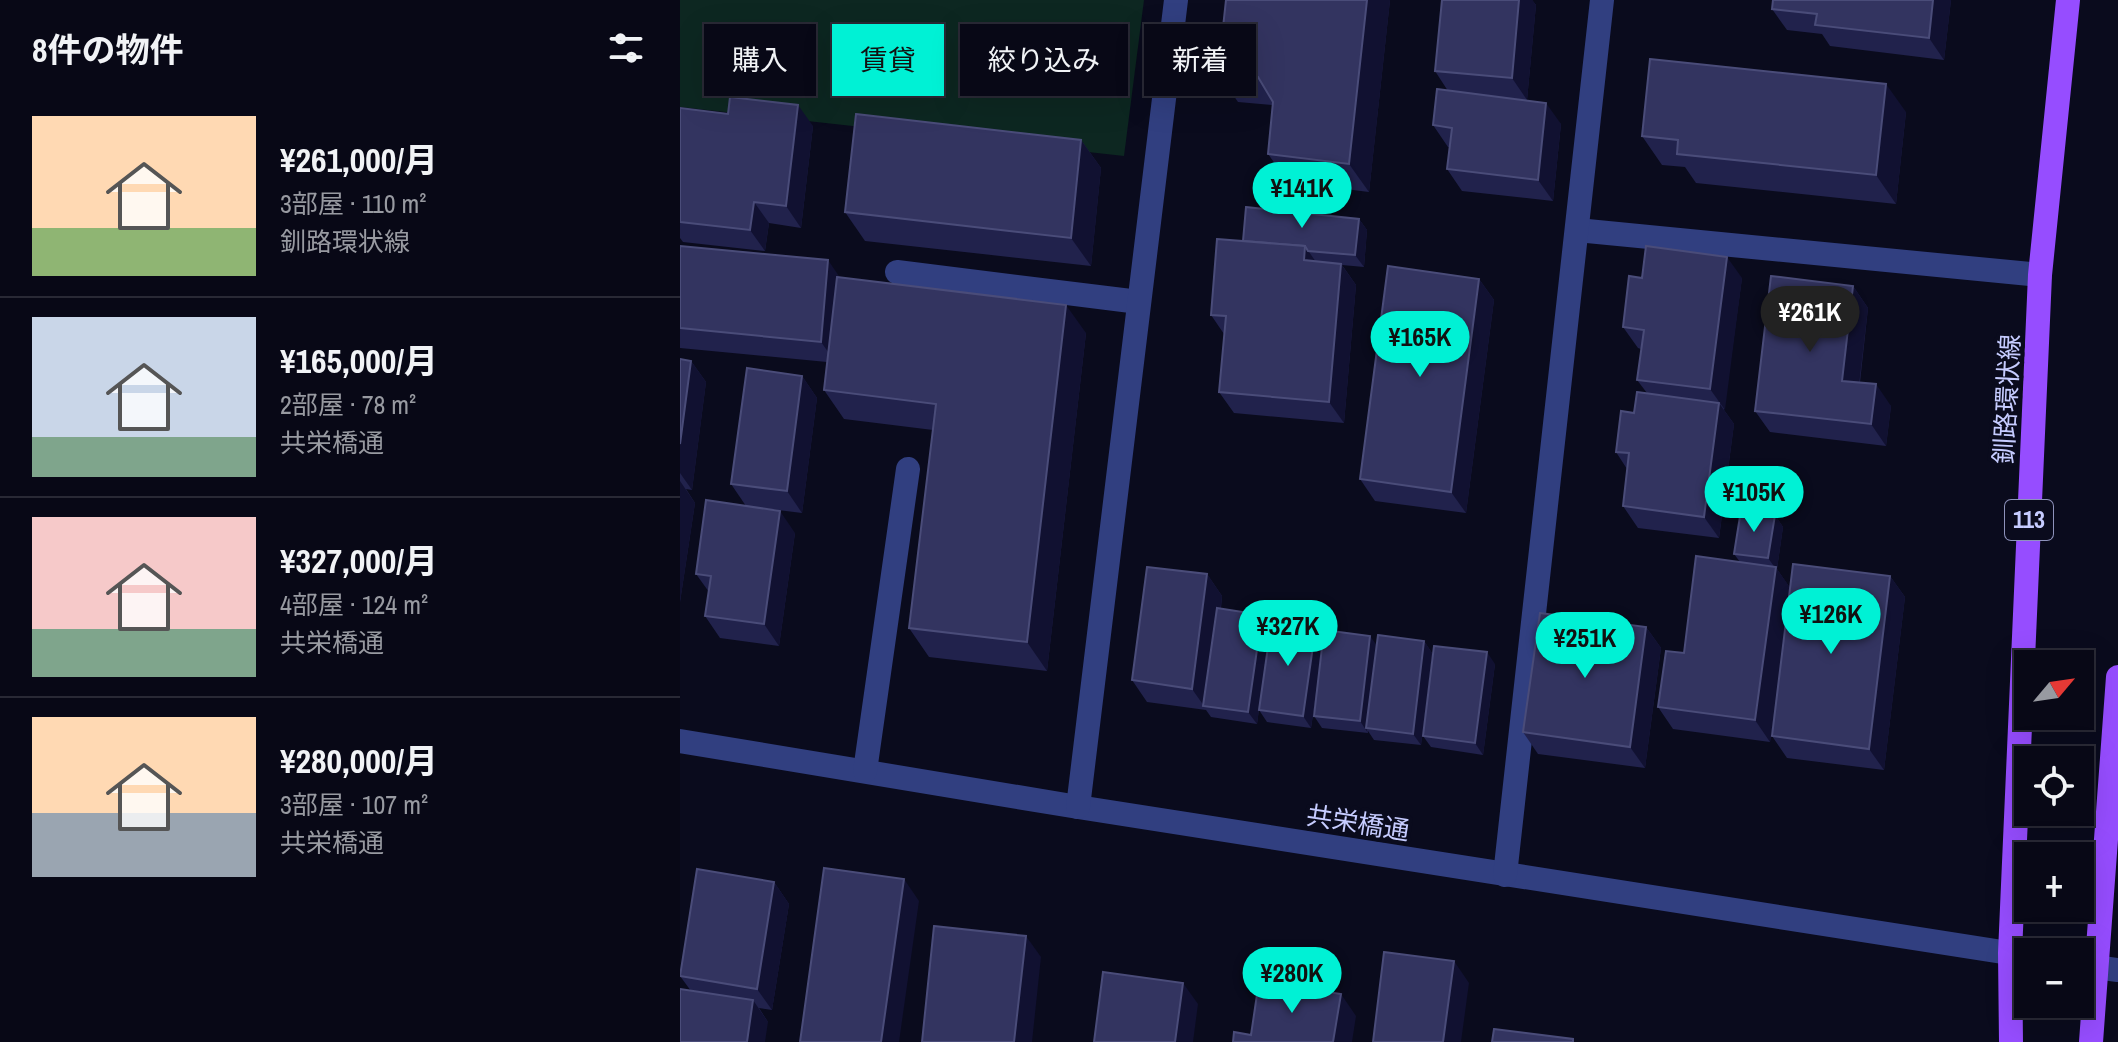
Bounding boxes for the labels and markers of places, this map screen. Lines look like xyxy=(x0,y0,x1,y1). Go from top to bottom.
pin: ¥141K xyxy=(1246,162,1358,230)
pin: ¥261K xyxy=(1754,286,1866,354)
pin: ¥165K xyxy=(1364,311,1476,379)
pin: ¥105K xyxy=(1698,466,1810,534)
pin: ¥126K xyxy=(1775,588,1887,656)
pin: ¥327K xyxy=(1232,600,1344,668)
pin: ¥251K xyxy=(1529,612,1641,680)
pin: ¥280K xyxy=(1236,947,1348,1015)

